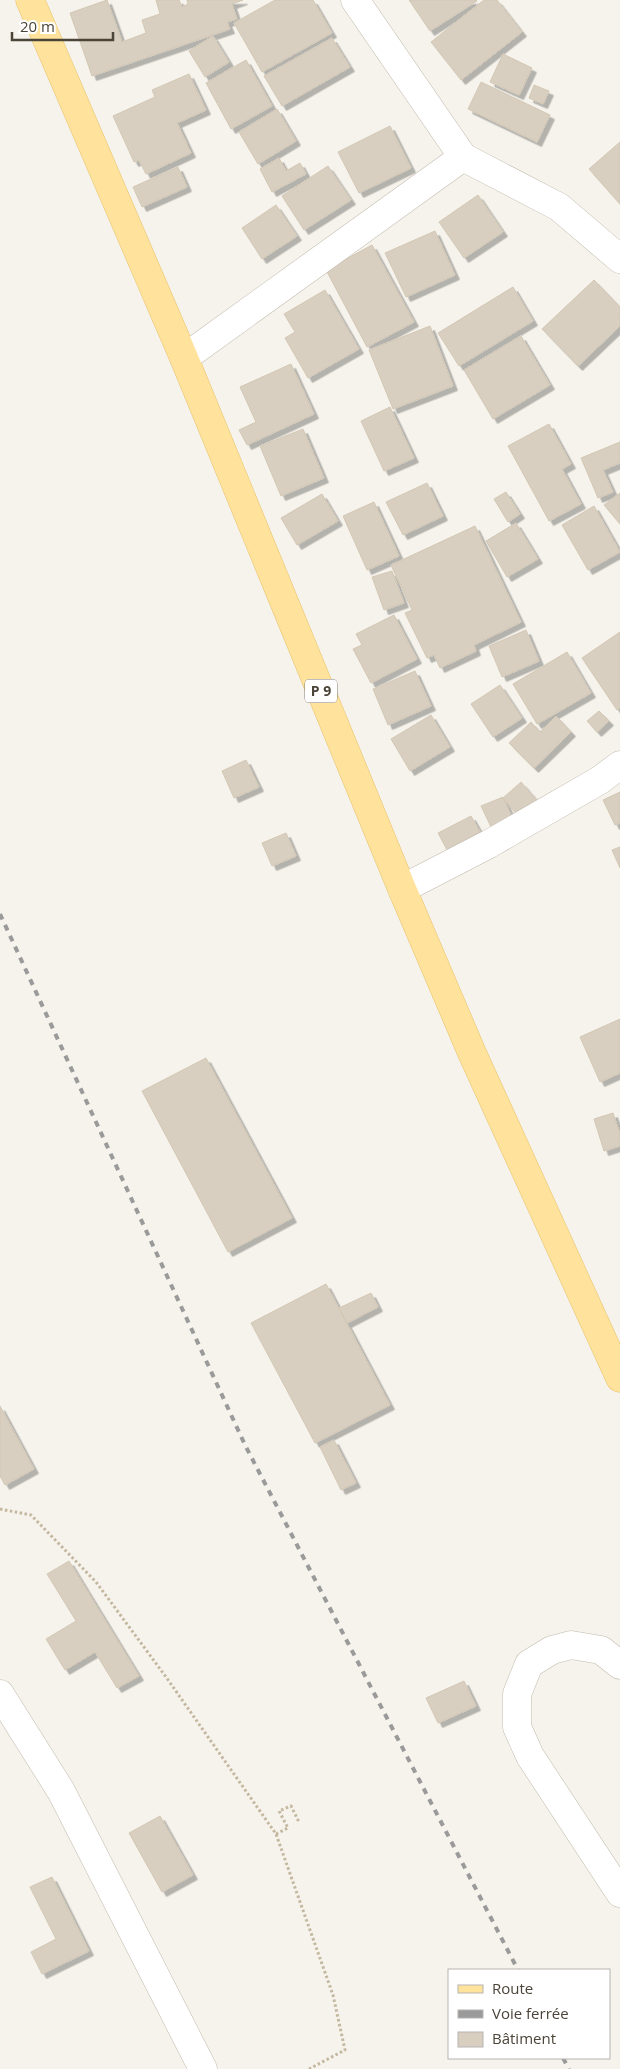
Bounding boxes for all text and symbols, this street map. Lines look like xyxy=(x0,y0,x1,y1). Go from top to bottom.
scale bar xyxy=(12,10,114,42)
text: 20 m xyxy=(20,16,55,36)
road number: P 9 xyxy=(305,679,337,702)
legend xyxy=(448,1969,610,2059)
text: Route xyxy=(492,1978,533,1998)
text: Voie ferrée xyxy=(492,2003,569,2023)
text: Bâtiment xyxy=(492,2028,556,2048)

